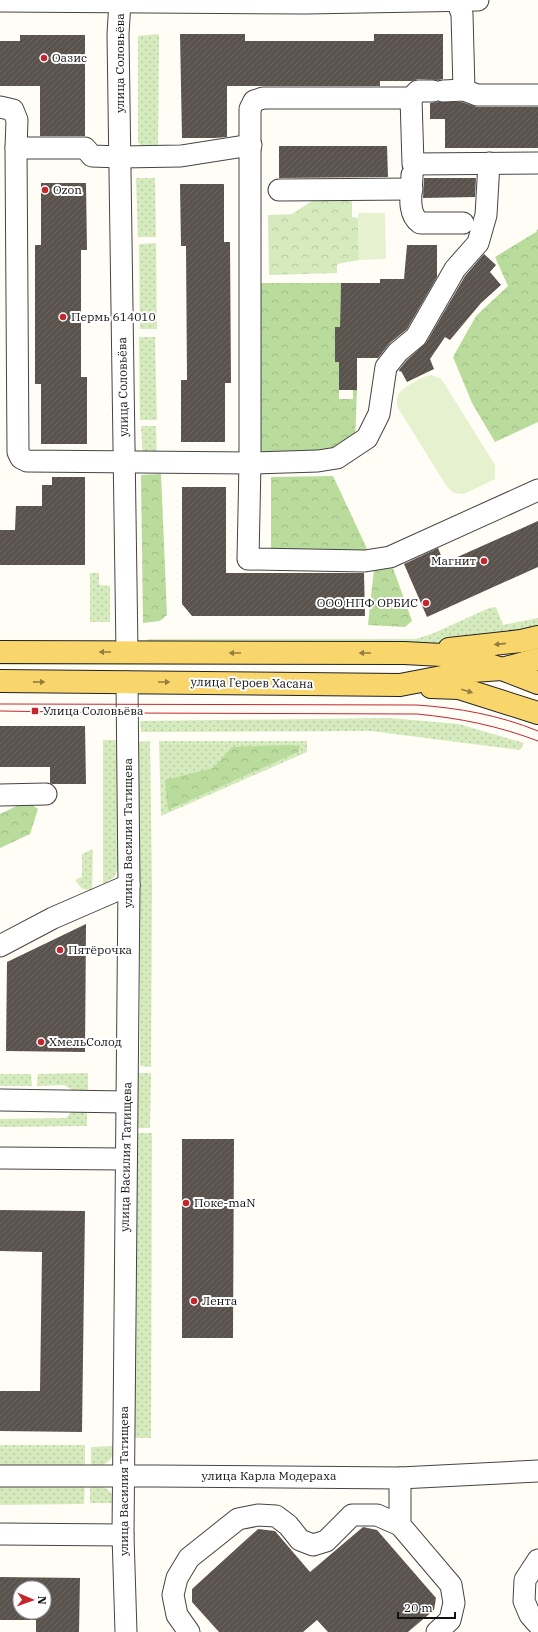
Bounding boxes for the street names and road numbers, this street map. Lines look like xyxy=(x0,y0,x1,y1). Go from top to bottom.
street label: улица Соловьёва xyxy=(112,13,127,113)
street label: улица Соловьёва xyxy=(114,337,131,437)
street label: улица Героев Хасана xyxy=(190,674,314,691)
street label: улица Василия Татищева xyxy=(120,758,135,908)
street label: улица Василия Татищева xyxy=(117,1081,134,1232)
street label: улица Василия Татищева xyxy=(116,1406,131,1556)
street label: улица Карла Модераха xyxy=(202,1468,337,1483)

